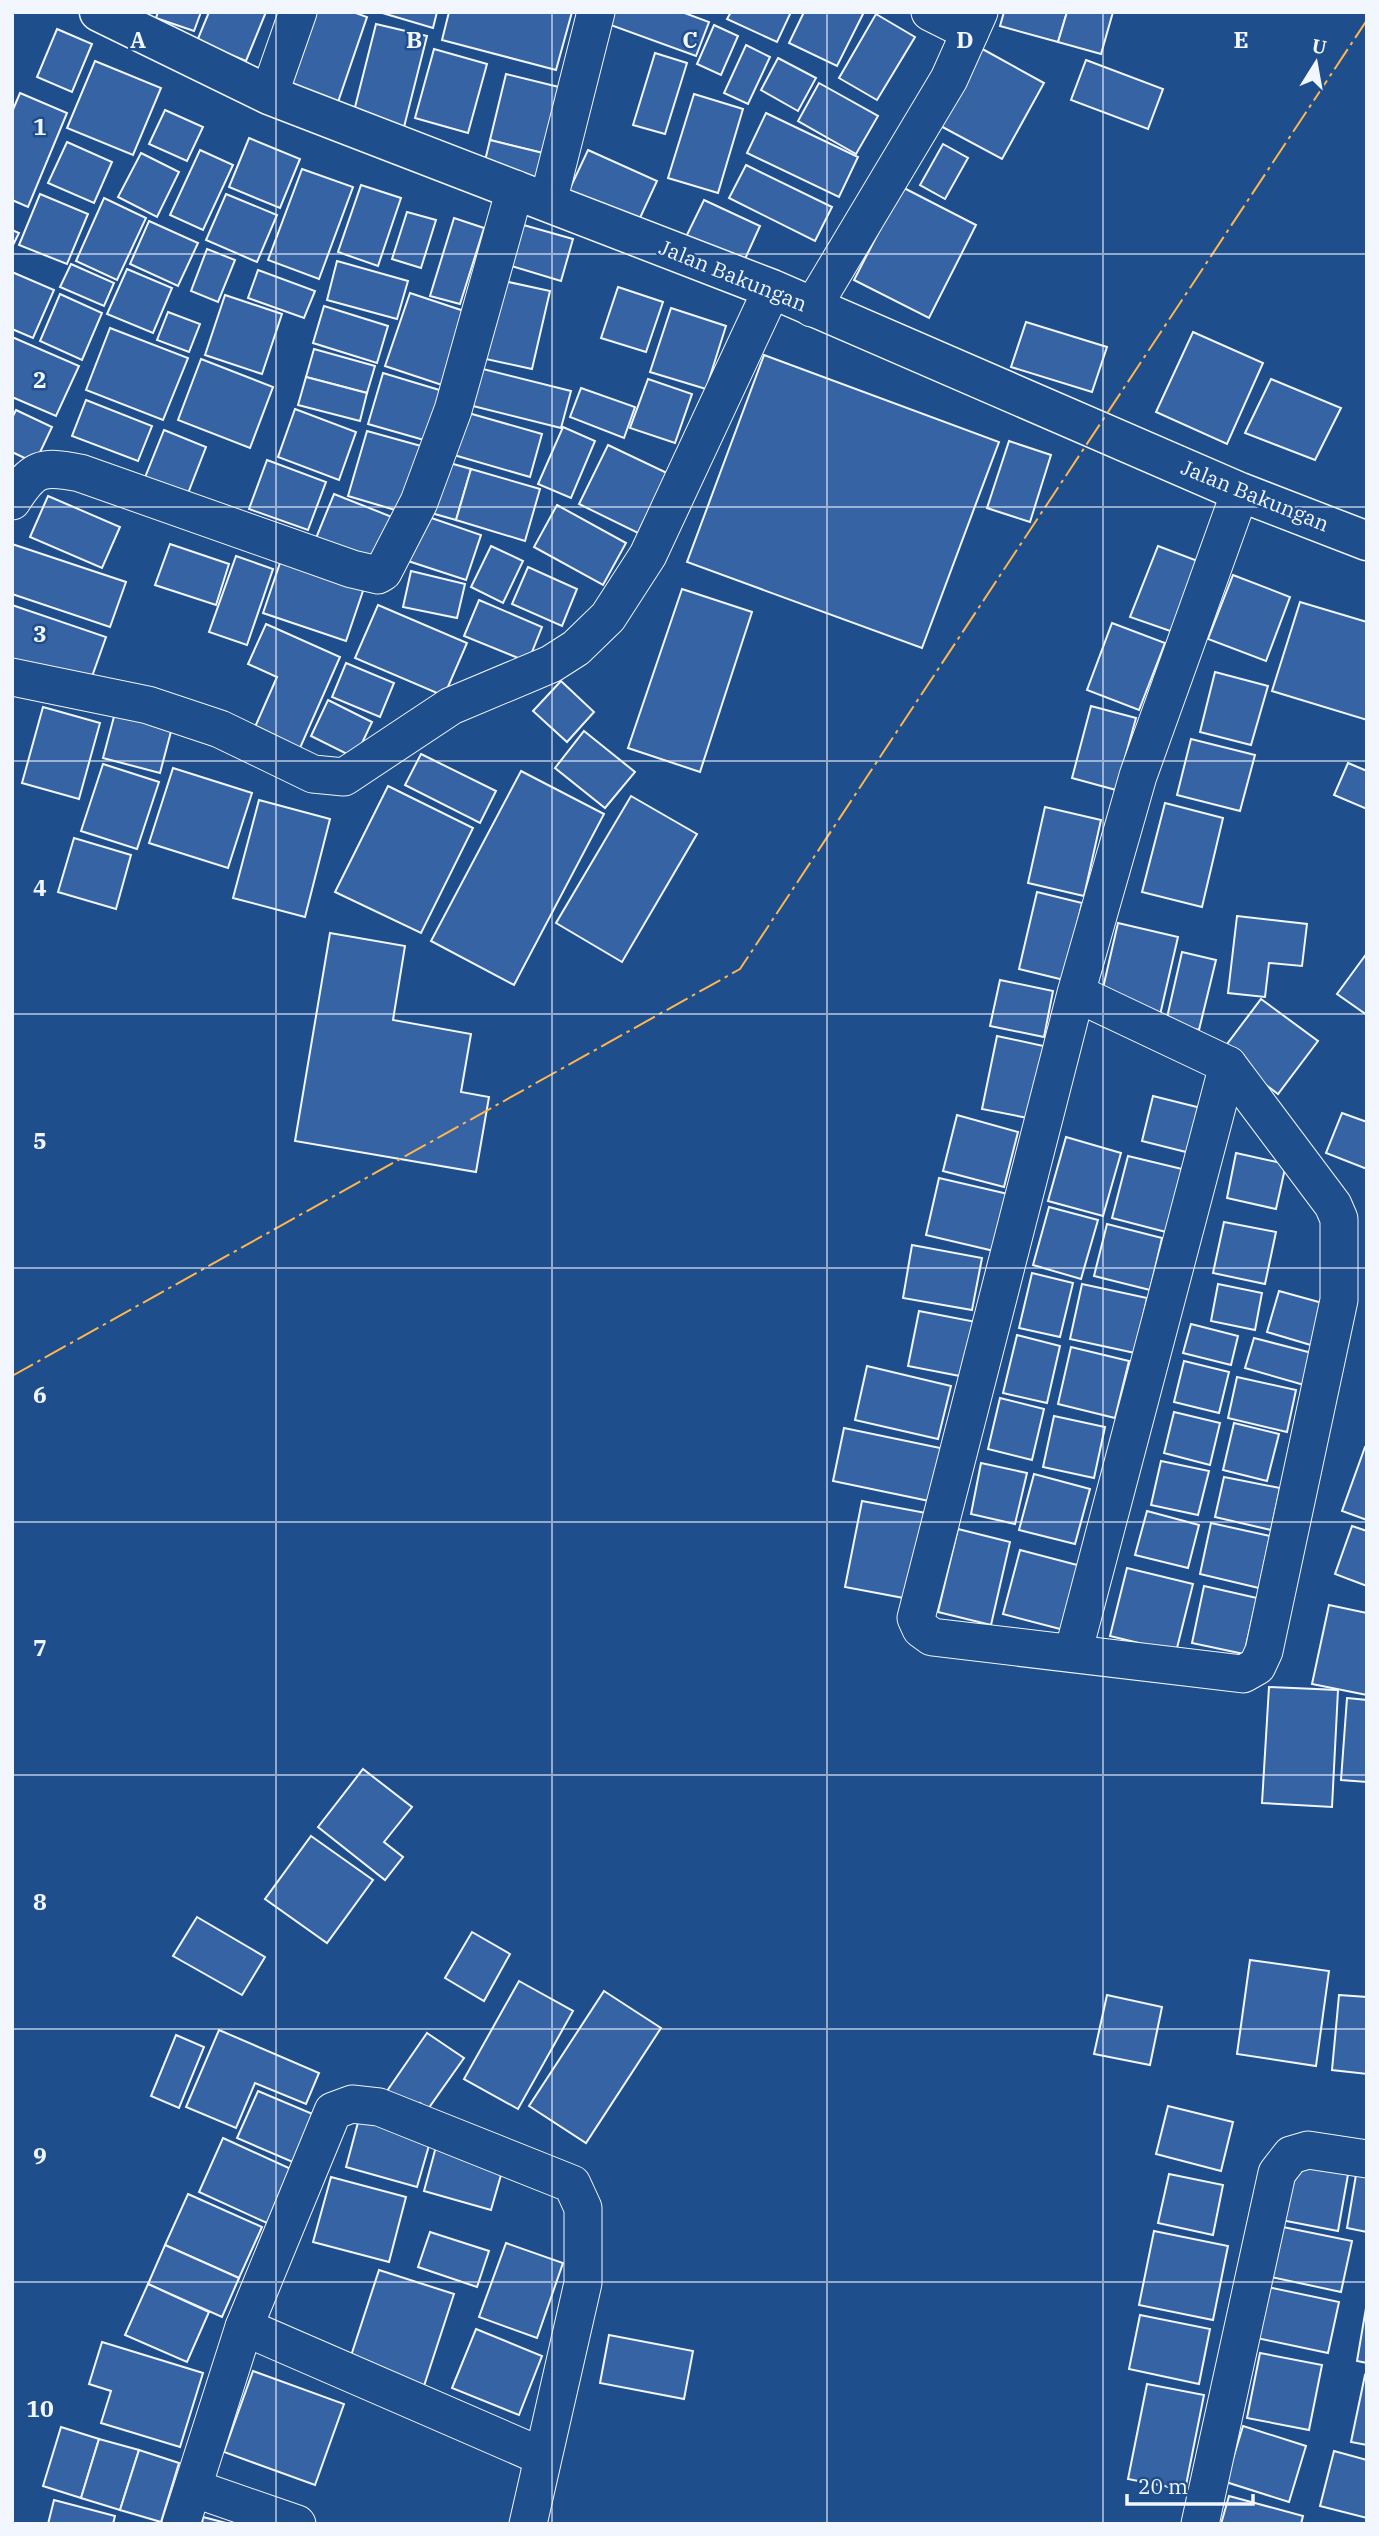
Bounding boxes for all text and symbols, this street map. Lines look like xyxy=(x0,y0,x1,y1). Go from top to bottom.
text: A xyxy=(130,24,146,54)
text: B xyxy=(406,24,422,54)
text: C xyxy=(682,24,698,54)
text: D xyxy=(956,24,974,54)
text: E xyxy=(1233,24,1249,54)
north arrow xyxy=(1281,28,1351,98)
text: U xyxy=(1310,33,1329,59)
text: 1 xyxy=(33,111,47,141)
street label: Jalan Bakungan xyxy=(655,233,812,318)
text: 2 xyxy=(33,364,47,394)
street label: Jalan Bakungan xyxy=(1177,453,1334,538)
text: 3 xyxy=(33,618,47,648)
text: 4 xyxy=(33,872,47,902)
text: 5 xyxy=(33,1125,47,1155)
text: 6 xyxy=(33,1379,47,1409)
text: 7 xyxy=(33,1632,47,1662)
text: 8 xyxy=(33,1886,47,1916)
text: 9 xyxy=(33,2140,47,2170)
text: 10 xyxy=(26,2393,54,2423)
scale bar xyxy=(1127,2462,1253,2506)
text: 20 m xyxy=(1138,2472,1188,2500)

